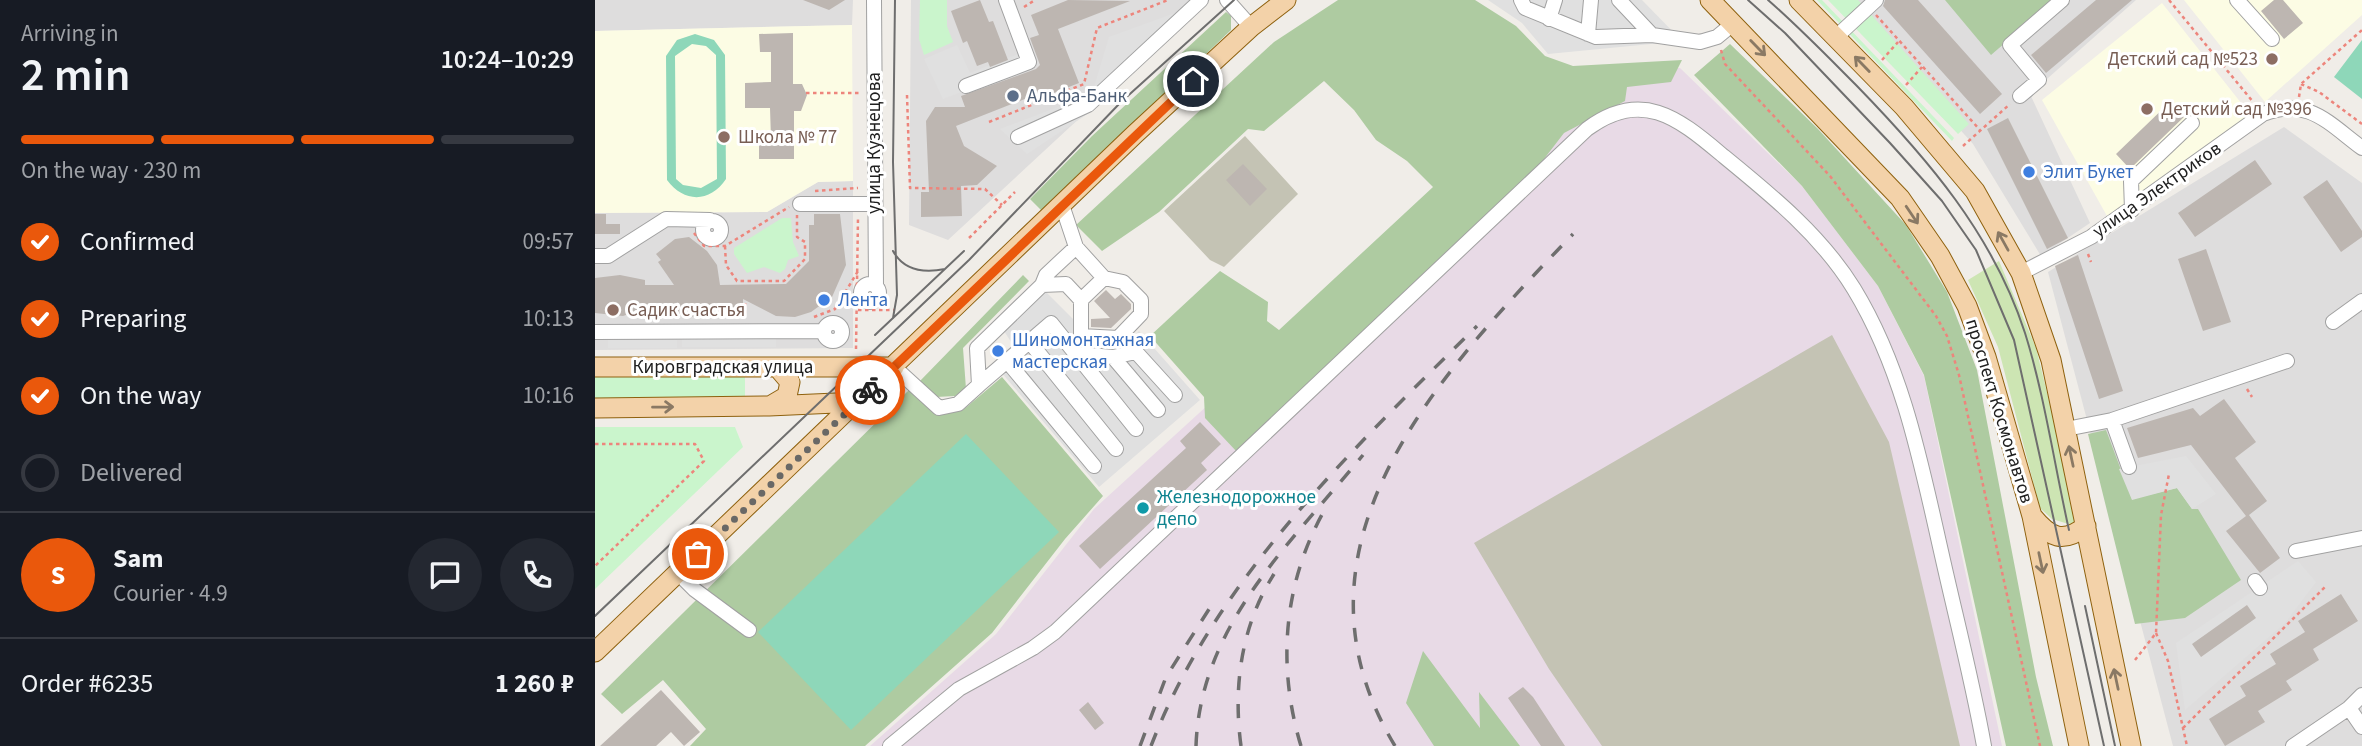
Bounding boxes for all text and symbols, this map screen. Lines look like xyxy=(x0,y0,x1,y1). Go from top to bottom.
text: Arriving in xyxy=(21,17,119,50)
one-way arrow xyxy=(1749,39,1766,56)
text: 10:24–10:29 xyxy=(441,41,574,78)
text: 2 min xyxy=(21,43,130,108)
place label: Детский сад №523 xyxy=(2107,46,2258,73)
pin xyxy=(1163,51,1223,111)
marker: Детский сад №523 xyxy=(2264,51,2280,67)
one-way arrow xyxy=(1853,56,1870,73)
icon: home xyxy=(1174,62,1212,100)
street label: улица Кузнецова xyxy=(861,72,888,214)
place label: Альфа-Банк xyxy=(1027,83,1128,110)
marker: Альфа-Банк xyxy=(1005,88,1021,104)
place label: Детский сад №396 xyxy=(2161,96,2312,123)
marker: Детский сад №396 xyxy=(2139,101,2155,117)
place label: Школа № 77 xyxy=(738,124,837,151)
marker: Школа № 77 xyxy=(716,129,732,145)
street label: улица Электриков xyxy=(2087,135,2227,245)
text: On the way · 230 m xyxy=(21,154,201,187)
place label: Элит Букет xyxy=(2043,159,2134,186)
marker: Элит Букет xyxy=(2021,164,2037,180)
one-way arrow xyxy=(1905,205,1919,224)
icon: check xyxy=(21,223,59,261)
text: Confirmed xyxy=(80,223,195,260)
text: 09:57 xyxy=(523,225,574,258)
one-way arrow xyxy=(1996,231,2010,251)
place label: Лента xyxy=(838,287,888,314)
marker: Лента xyxy=(816,292,832,308)
place label: Садик счастья xyxy=(627,297,745,324)
icon: check xyxy=(21,300,59,338)
text: Preparing xyxy=(80,300,186,337)
text: 10:13 xyxy=(523,302,574,335)
marker: Садик счастья xyxy=(605,302,621,318)
street label: проспект Космонавтов xyxy=(1958,315,2040,507)
place label: Шиномонтажная мастерская xyxy=(1012,327,1154,376)
marker: Шиномонтажная мастерская xyxy=(990,343,1006,359)
street label: Кировградская улица xyxy=(633,354,813,381)
courier xyxy=(835,355,905,425)
icon: bike xyxy=(851,371,889,409)
icon: check xyxy=(21,377,59,415)
text: On the way xyxy=(80,377,201,414)
text: 10:16 xyxy=(523,379,574,412)
one-way arrow xyxy=(651,401,674,414)
one-way arrow xyxy=(2064,445,2078,468)
text: Delivered xyxy=(80,454,183,491)
place label: Железнодорожное депо xyxy=(1157,484,1316,533)
marker: Железнодорожное депо xyxy=(1135,500,1151,516)
pin xyxy=(668,524,728,584)
icon: bag xyxy=(679,535,717,573)
button: chat xyxy=(408,538,482,612)
button: phone xyxy=(500,538,574,612)
text: Sam xyxy=(113,540,163,577)
one-way arrow xyxy=(2035,551,2049,574)
text: S xyxy=(51,557,65,594)
text: Courier · 4.9 xyxy=(113,577,228,610)
text: Order #6235 xyxy=(21,665,153,702)
text: 1 260 ₽ xyxy=(495,665,574,702)
one-way arrow xyxy=(2108,668,2122,691)

